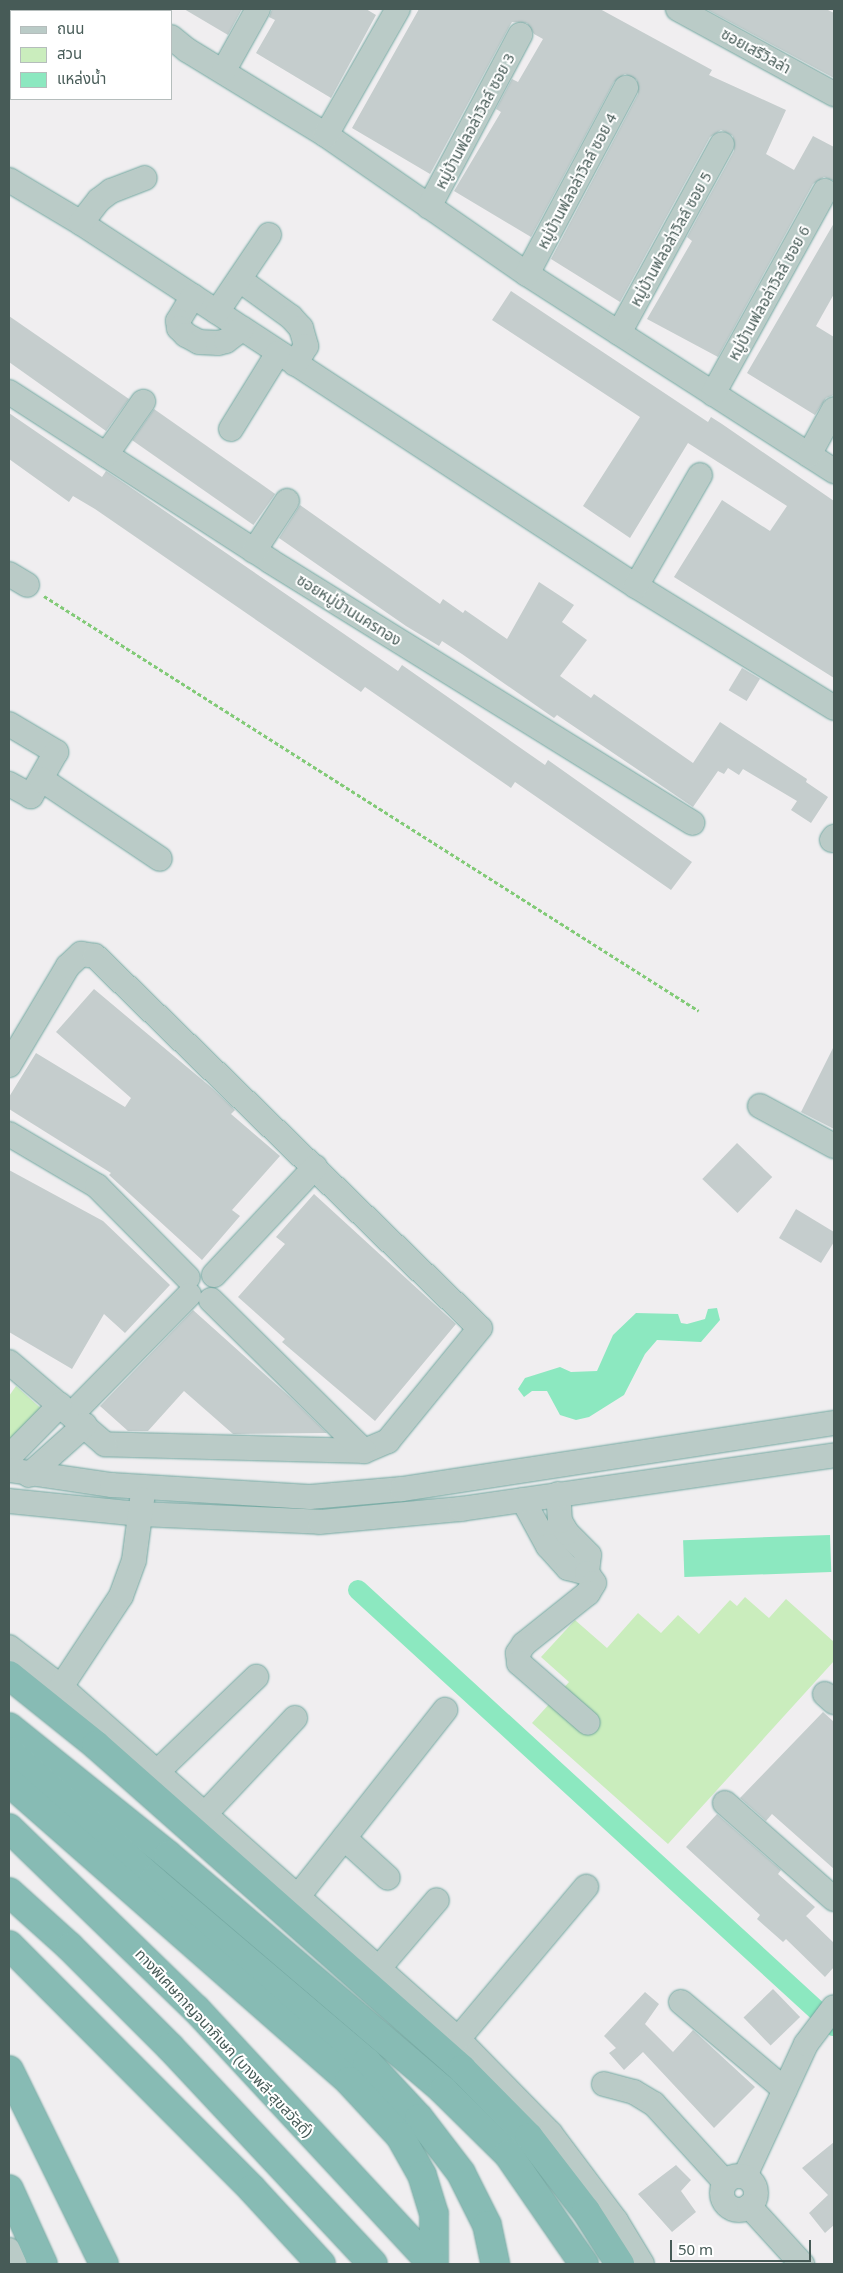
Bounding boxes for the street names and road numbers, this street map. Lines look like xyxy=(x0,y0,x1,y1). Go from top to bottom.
street label: ซอยเสรีวิลล่า xyxy=(718,25,794,77)
street label: หมู่บ้านฟลอล่าวิลล์ ซอย 3 xyxy=(432,50,518,192)
street label: หมู่บ้านฟลอล่าวิลล์ ซอย 4 xyxy=(534,110,620,252)
street label: หมู่บ้านฟลอล่าวิลล์ ซอย 5 xyxy=(626,169,716,309)
street label: หมู่บ้านฟลอล่าวิลล์ ซอย 6 xyxy=(724,223,814,363)
street label: ซอยหมู่บ้านนครทอง xyxy=(293,571,405,649)
street label: ทางพิเศษกาญจนาภิเษก (บางพลี-สุขสวัสดิ์) xyxy=(132,1945,316,2141)

